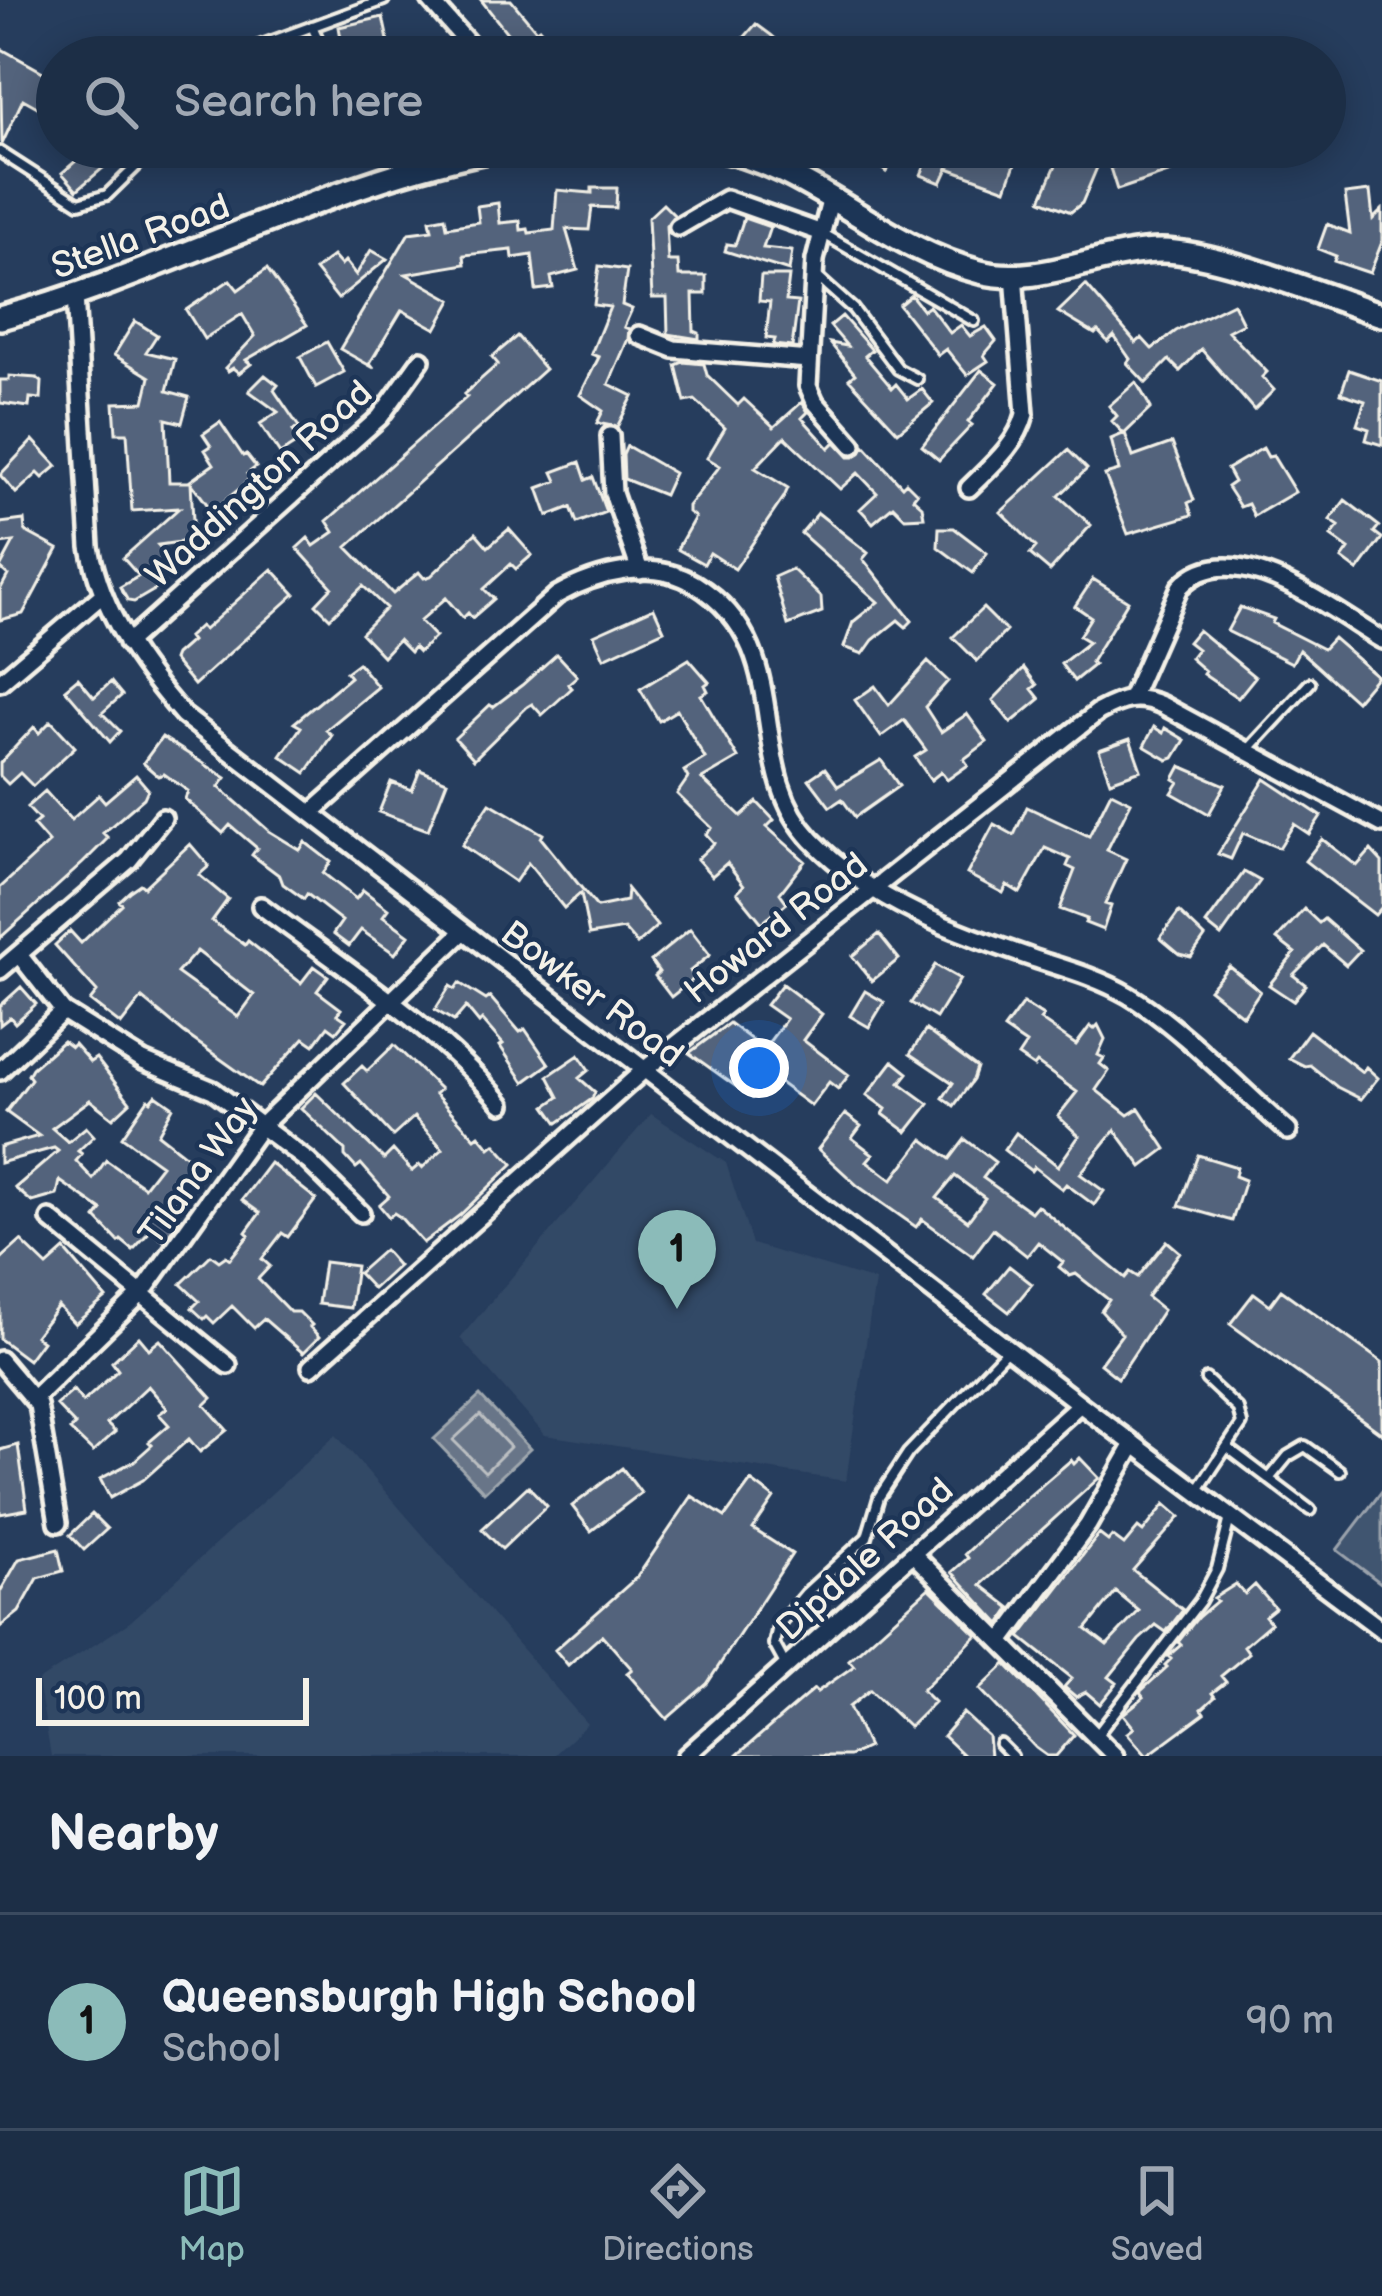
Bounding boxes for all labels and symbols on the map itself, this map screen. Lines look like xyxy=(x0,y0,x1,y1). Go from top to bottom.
street label: Stella Road xyxy=(46,185,236,289)
street label: Waddington Road xyxy=(138,372,382,598)
street label: Howard Road xyxy=(676,844,877,1014)
street label: Bowker Road xyxy=(492,912,691,1078)
your location xyxy=(729,1038,789,1098)
street label: Tilana Way xyxy=(131,1088,268,1254)
pin: 1 xyxy=(638,1210,716,1309)
street label: Dipdale Road xyxy=(769,1469,963,1650)
scale bar xyxy=(36,1672,309,1725)

